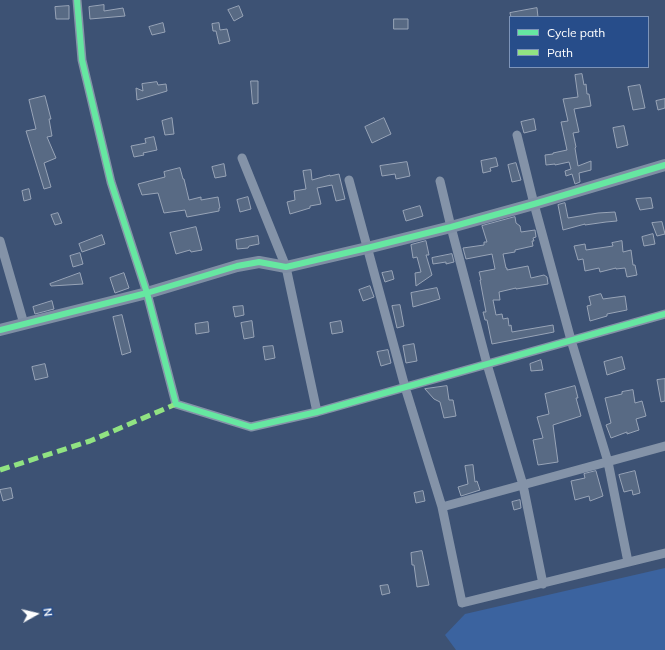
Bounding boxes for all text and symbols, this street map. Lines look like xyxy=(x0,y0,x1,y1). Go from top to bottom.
legend xyxy=(509,16,649,68)
text: Cycle path xyxy=(547,25,605,40)
text: Path xyxy=(547,45,573,60)
north arrow xyxy=(16,594,56,634)
text: N xyxy=(40,607,55,617)

